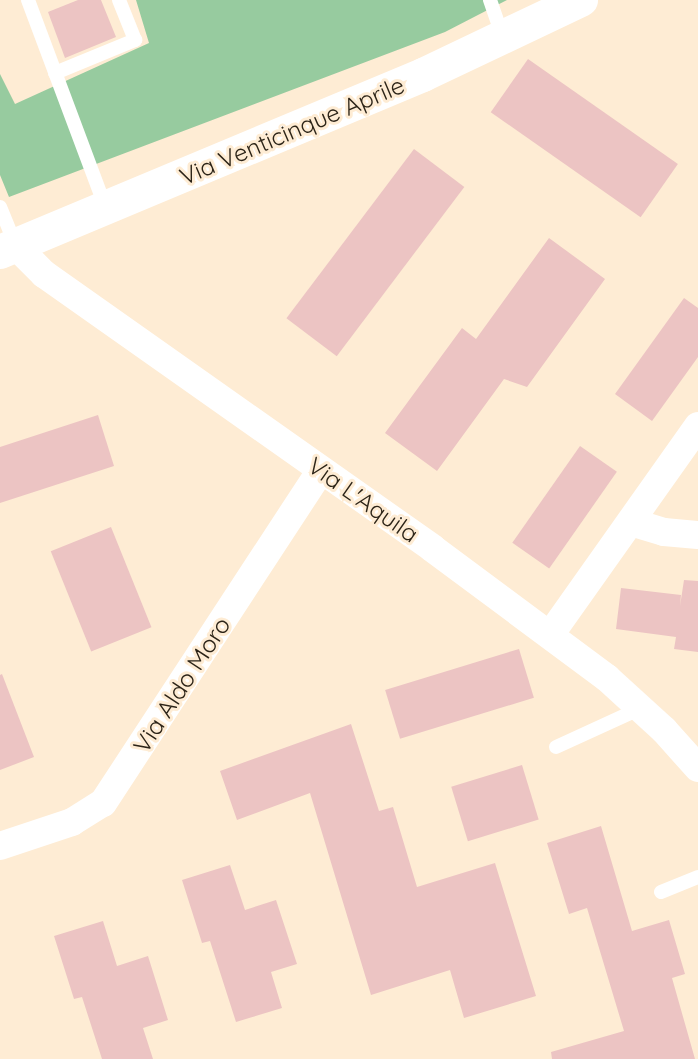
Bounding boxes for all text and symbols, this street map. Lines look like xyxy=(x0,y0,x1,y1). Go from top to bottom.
street label: Via Venticinque Aprile xyxy=(175,71,409,191)
street label: Via L'Aquila xyxy=(302,451,424,549)
street label: Via Aldo Moro xyxy=(127,612,237,758)

